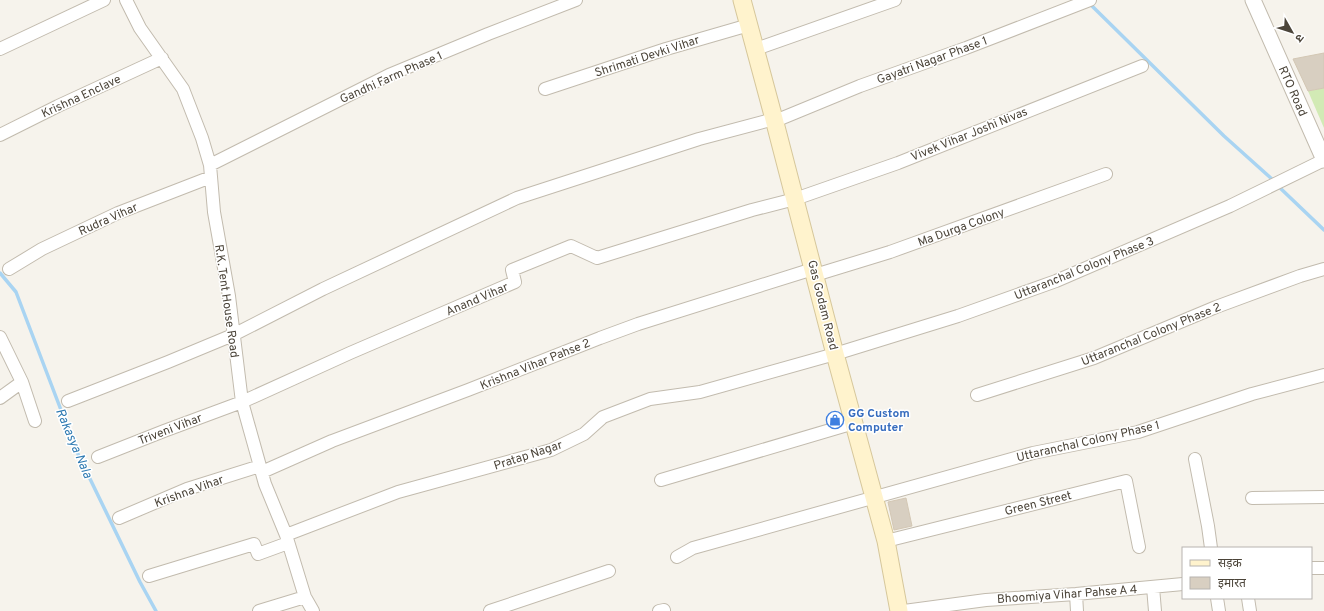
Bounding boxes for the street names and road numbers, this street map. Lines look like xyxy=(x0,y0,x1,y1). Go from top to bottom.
street label: Shrimati Devki Vihar xyxy=(593,32,702,81)
street label: Gayatri Nagar Phase 1 xyxy=(875,33,990,88)
street label: Gandhi Farm Phase 1 xyxy=(338,48,445,108)
street label: RTO Road xyxy=(1274,64,1310,119)
street label: Krishna Enclave xyxy=(39,71,124,122)
street label: Vivek Vihar Joshi Nivas xyxy=(909,104,1030,166)
street label: Rudra Vihar xyxy=(76,200,141,240)
street label: Ma Durga Colony xyxy=(916,205,1007,251)
street label: Uttaranchal Colony Phase 3 xyxy=(1012,234,1157,304)
street label: R.K. Tent House Road xyxy=(210,243,242,359)
street label: Gas Godam Road xyxy=(803,259,841,352)
street label: Anand Vihar xyxy=(444,279,511,320)
street label: Uttaranchal Colony Phase 2 xyxy=(1079,300,1224,370)
street label: Krishna Vihar Pahse 2 xyxy=(478,335,593,394)
street label: Triveni Vihar xyxy=(136,410,205,449)
street label: Uttaranchal Colony Phase 1 xyxy=(1015,418,1161,466)
street label: Pratap Nagar xyxy=(492,437,565,475)
street label: Krishna Vihar xyxy=(153,472,226,512)
street label: Green Street xyxy=(1003,488,1073,520)
street label: Bhoomiya Vihar Pahse A 4 xyxy=(996,582,1138,608)

